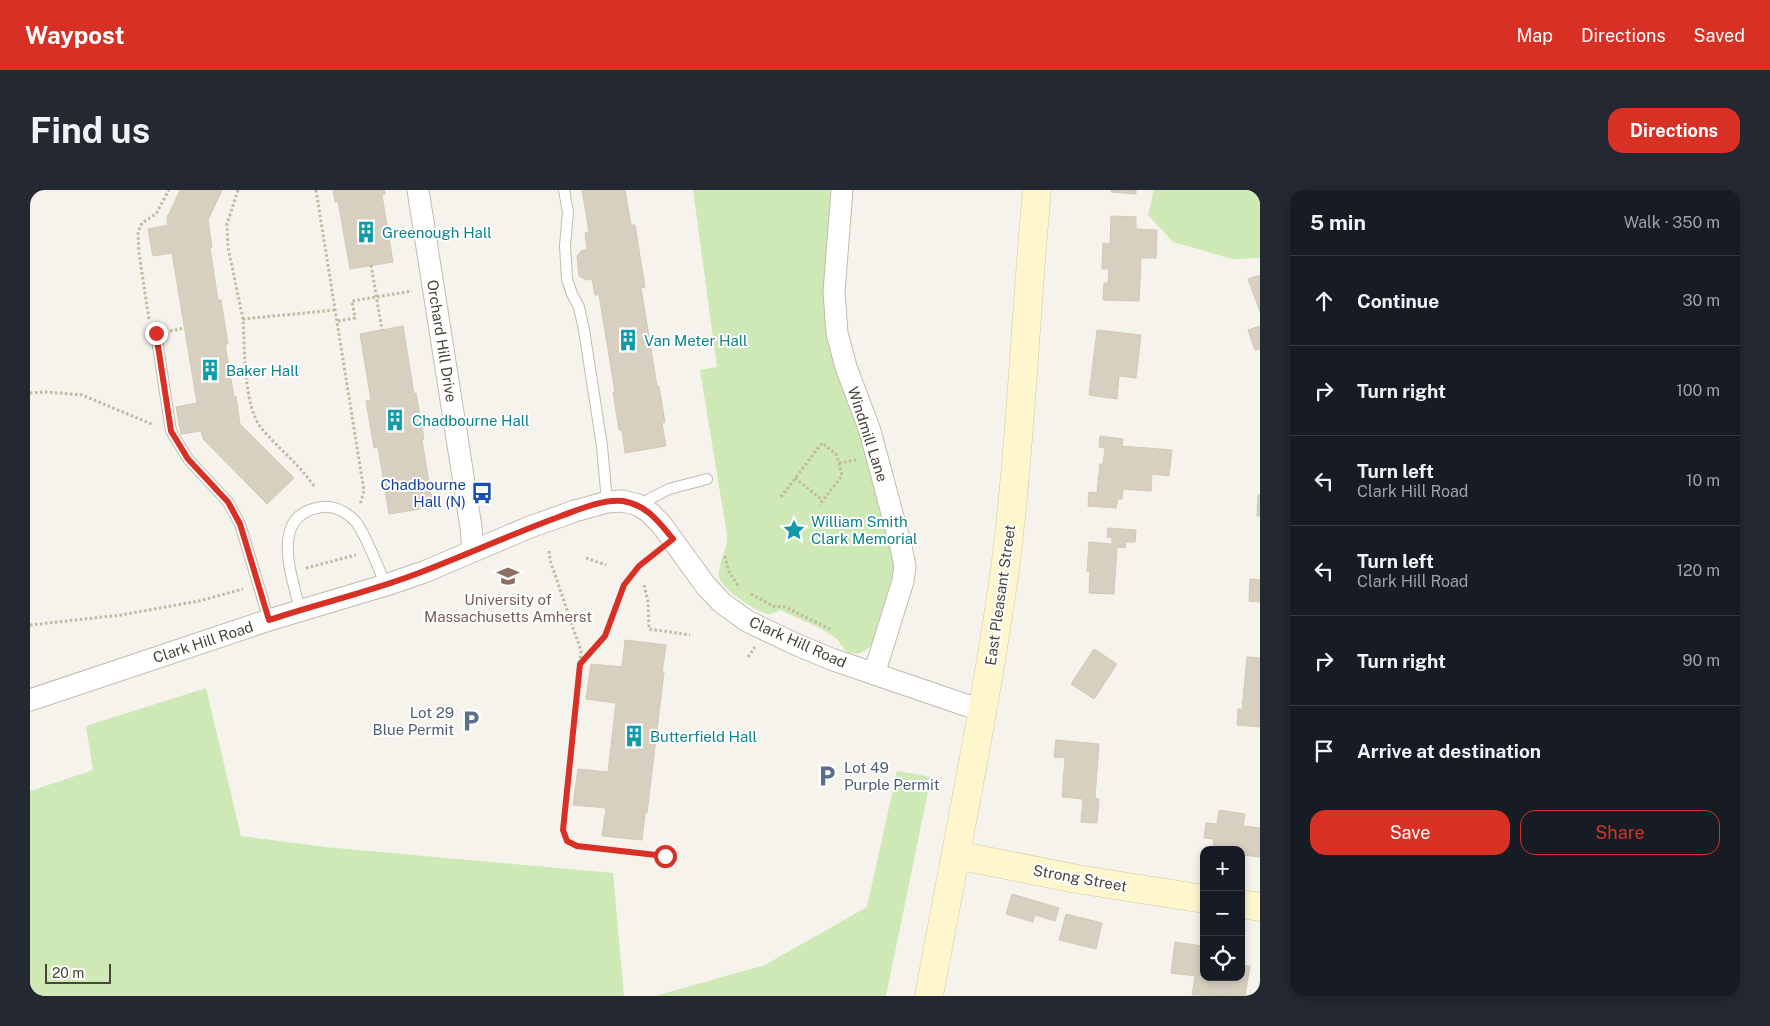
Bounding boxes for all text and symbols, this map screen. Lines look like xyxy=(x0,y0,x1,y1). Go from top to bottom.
text: Waypost xyxy=(25,21,125,49)
text: Map xyxy=(1516,25,1553,46)
text: Directions xyxy=(1581,25,1666,46)
text: Saved xyxy=(1694,25,1745,46)
button: Directions xyxy=(1608,108,1740,153)
text: Find us xyxy=(30,110,150,151)
text: 5 min xyxy=(1310,210,1366,235)
text: Walk · 350 m xyxy=(1624,213,1720,232)
building icon: Greenough Hall xyxy=(353,219,379,245)
place label: Greenough Hall xyxy=(382,224,492,241)
street label: Orchard Hill Drive xyxy=(424,279,460,403)
icon: ahead xyxy=(1310,287,1338,315)
text: Continue xyxy=(1357,290,1439,312)
text: 30 m xyxy=(1683,291,1720,310)
route end xyxy=(145,322,168,345)
building icon: Van Meter Hall xyxy=(615,327,641,353)
place label: Van Meter Hall xyxy=(644,332,748,349)
building icon: Baker Hall xyxy=(197,357,223,383)
place label: Baker Hall xyxy=(226,362,299,379)
icon: right xyxy=(1310,377,1338,405)
text: Turn right xyxy=(1357,380,1446,402)
text: 100 m xyxy=(1676,381,1720,400)
street label: Windmill Lane xyxy=(845,384,891,484)
building icon: Chadbourne Hall xyxy=(382,407,408,433)
place label: Chadbourne Hall xyxy=(412,412,530,429)
text: Turn left xyxy=(1357,460,1434,482)
icon: left xyxy=(1310,467,1338,495)
text: 10 m xyxy=(1686,471,1720,490)
place label: Chadbourne Hall (N) xyxy=(380,476,466,510)
bus stop icon: Chadbourne Hall (N) xyxy=(469,480,495,506)
text: Clark Hill Road xyxy=(1357,482,1468,501)
place label: William Smith Clark Memorial xyxy=(811,513,918,547)
place icon: William Smith Clark Memorial xyxy=(781,517,807,543)
street label: East Pleasant Street xyxy=(982,523,1018,667)
text: Turn left xyxy=(1357,550,1434,572)
icon: left xyxy=(1310,557,1338,585)
text: 120 m xyxy=(1676,561,1720,580)
school or university icon: University of Massachusetts Amherst xyxy=(495,563,521,589)
text: Clark Hill Road xyxy=(1357,572,1468,591)
place label: University of Massachusetts Amherst xyxy=(424,591,592,625)
street label: Clark Hill Road xyxy=(747,613,849,671)
street label: Clark Hill Road xyxy=(151,618,255,666)
icon: right xyxy=(1310,647,1338,675)
text: Turn right xyxy=(1357,650,1446,672)
text: 90 m xyxy=(1683,651,1720,670)
place label: Lot 29 Blue Permit xyxy=(373,704,454,738)
parking icon: Lot 29 Blue Permit xyxy=(458,708,484,734)
building icon: Butterfield Hall xyxy=(621,723,647,749)
place label: Butterfield Hall xyxy=(650,728,757,745)
icon: arrive xyxy=(1310,737,1338,765)
text: Arrive at destination xyxy=(1357,740,1541,762)
place label: Lot 49 Purple Permit xyxy=(844,759,940,793)
parking icon: Lot 49 Purple Permit xyxy=(814,763,840,789)
button: Save xyxy=(1310,810,1510,855)
button: Share xyxy=(1520,810,1720,855)
route start xyxy=(654,845,677,868)
map controls xyxy=(1200,846,1245,981)
button: + xyxy=(1200,846,1245,891)
street label: Strong Street xyxy=(1032,861,1129,895)
button: − xyxy=(1200,891,1245,936)
button: locate xyxy=(1200,936,1245,981)
scale bar xyxy=(45,961,111,984)
text: 20 m xyxy=(52,965,84,981)

